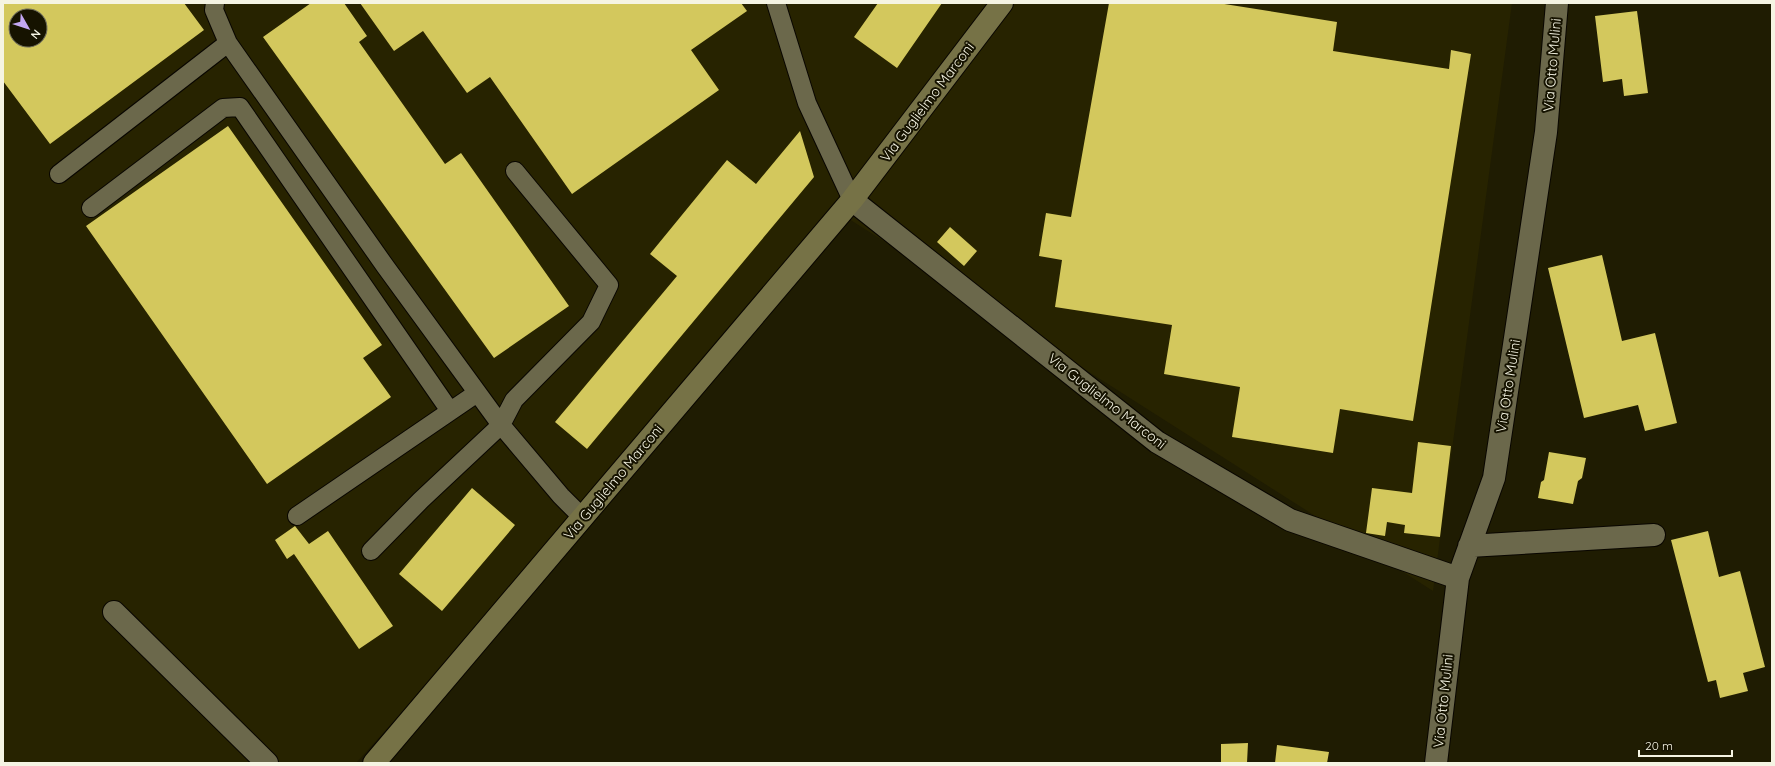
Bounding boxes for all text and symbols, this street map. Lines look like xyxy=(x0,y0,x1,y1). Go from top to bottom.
north arrow xyxy=(8,8,48,48)
street label: Via Otto Mulini xyxy=(1539,17,1565,113)
text: N xyxy=(28,27,44,42)
street label: Via Guglielmo Marconi xyxy=(876,39,978,165)
street label: Via Otto Mulini xyxy=(1492,338,1524,434)
street label: Via Guglielmo Marconi xyxy=(1044,349,1170,453)
street label: Via Guglielmo Marconi xyxy=(559,421,667,543)
street label: Via Otto Mulini xyxy=(1429,653,1457,749)
scale bar xyxy=(1639,732,1732,758)
text: 20 m xyxy=(1645,738,1673,753)

